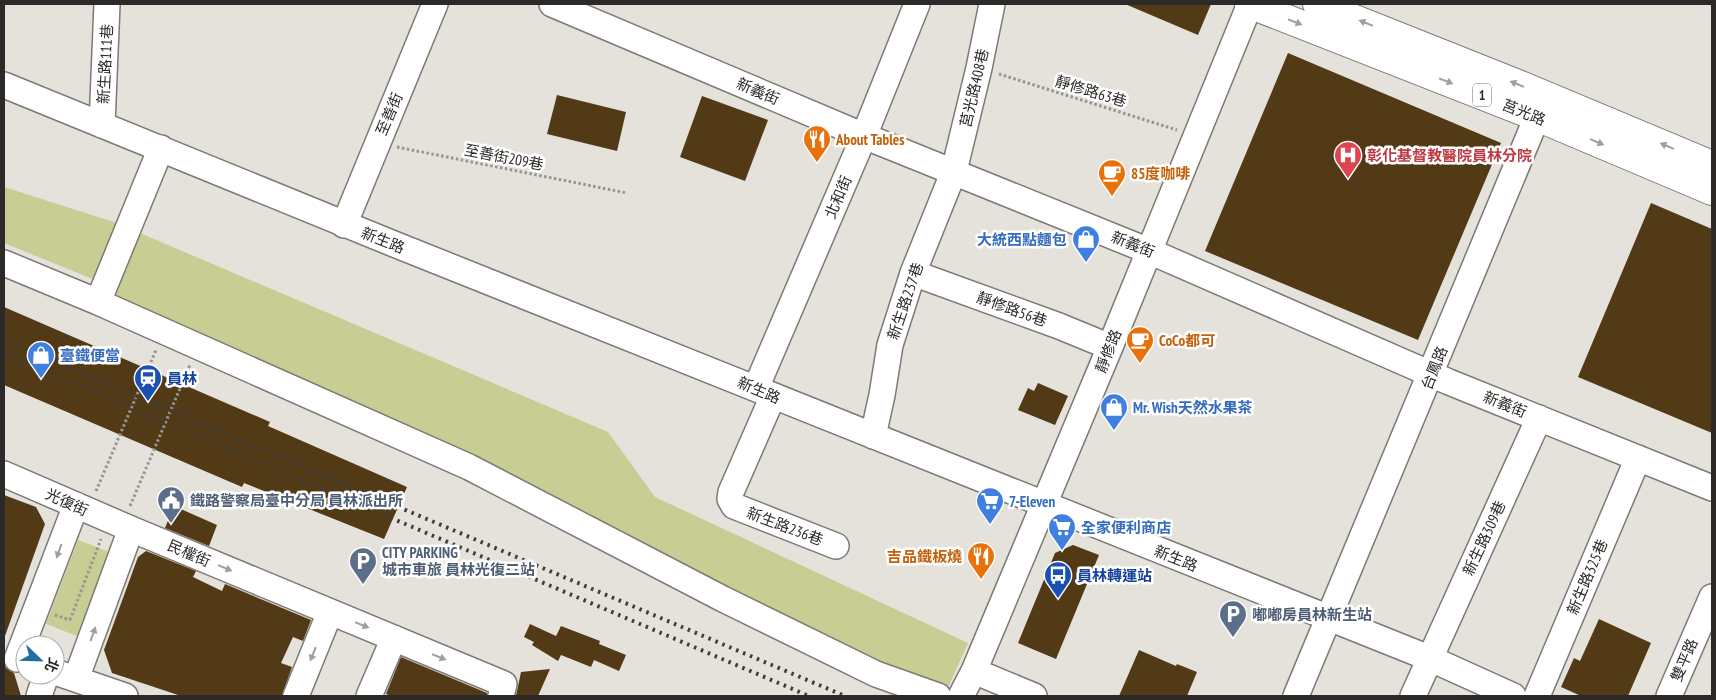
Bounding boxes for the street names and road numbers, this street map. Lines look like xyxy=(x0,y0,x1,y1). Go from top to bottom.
street label: 新生路111巷 xyxy=(93,23,117,105)
street label: 莒光路408巷 xyxy=(956,47,992,129)
street label: 靜修路63巷 xyxy=(1053,71,1129,111)
street label: 新義街 xyxy=(734,73,782,109)
road number: 1 xyxy=(1473,84,1491,106)
street label: 至善街 xyxy=(371,90,407,138)
street label: 莒光路 xyxy=(1500,95,1548,129)
street label: 至善街209巷 xyxy=(463,140,545,174)
street label: 北和街 xyxy=(820,173,856,221)
street label: 新生路 xyxy=(359,223,407,257)
street label: 新義街 xyxy=(1109,227,1157,261)
street label: 新生路237巷 xyxy=(883,260,927,342)
street label: 靜修路56巷 xyxy=(974,288,1050,330)
street label: 靜修路 xyxy=(1091,327,1125,375)
street label: 台鳳路 xyxy=(1417,344,1451,392)
street label: 新生路 xyxy=(735,372,783,408)
street label: 新義街 xyxy=(1481,387,1529,421)
street label: 光復街 xyxy=(43,484,91,520)
street label: 新生路309巷 xyxy=(1458,498,1510,578)
street label: 新生路236巷 xyxy=(744,503,826,549)
street label: 民權街 xyxy=(165,535,213,571)
street label: 新生路325巷 xyxy=(1563,536,1611,618)
street label: 新生路 xyxy=(1152,541,1200,575)
street label: 雙平路 xyxy=(1666,636,1702,684)

